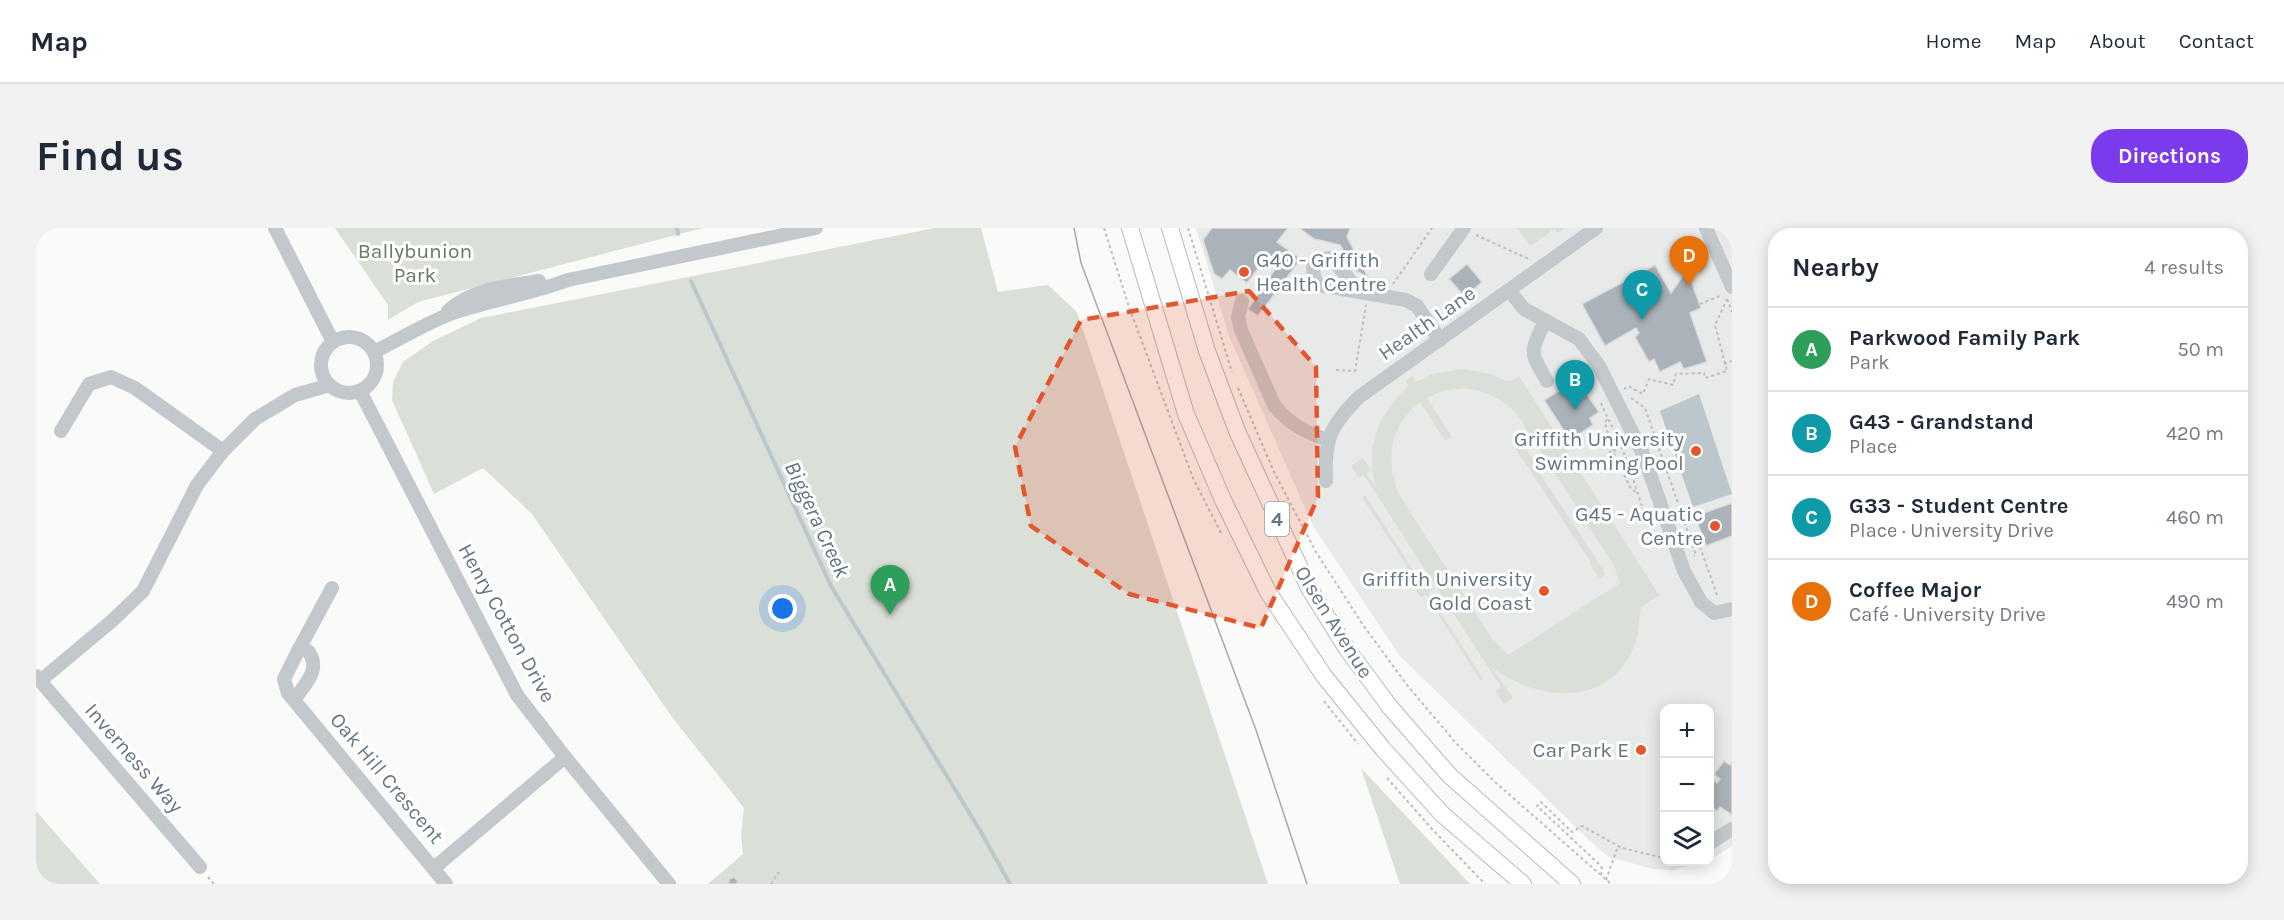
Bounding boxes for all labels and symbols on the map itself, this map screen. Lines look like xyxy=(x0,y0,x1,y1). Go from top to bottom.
pin: D xyxy=(1670,236,1708,286)
park label: Ballybunion Park xyxy=(358,239,472,287)
place label: G40 - Griffith Health Centre xyxy=(1256,248,1386,296)
marker: G40 - Griffith Health Centre xyxy=(1237,265,1251,279)
pin: C xyxy=(1622,270,1662,320)
street label: Health Lane xyxy=(1374,281,1480,365)
pin: B xyxy=(1556,360,1594,410)
place label: Griffith University Swimming Pool xyxy=(1514,427,1684,475)
marker: Griffith University Swimming Pool xyxy=(1689,444,1703,458)
water label: Biggera Creek xyxy=(779,457,856,582)
road number: 4 xyxy=(1265,502,1289,536)
place label: G45 - Aquatic Centre xyxy=(1575,502,1703,550)
marker: G45 - Aquatic Centre xyxy=(1708,519,1722,533)
street label: Henry Cotton Drive xyxy=(453,539,561,707)
street label: Olsen Avenue xyxy=(1290,561,1378,683)
pin: A xyxy=(870,566,910,615)
place label: Griffith University Gold Coast xyxy=(1362,567,1532,615)
marker: Griffith University Gold Coast xyxy=(1537,584,1551,598)
your location xyxy=(768,594,797,623)
street label: Inverness Way xyxy=(80,698,188,818)
street label: Oak Hill Crescent xyxy=(325,708,449,848)
place label: Car Park E xyxy=(1533,738,1629,762)
marker: Car Park E xyxy=(1634,743,1648,757)

